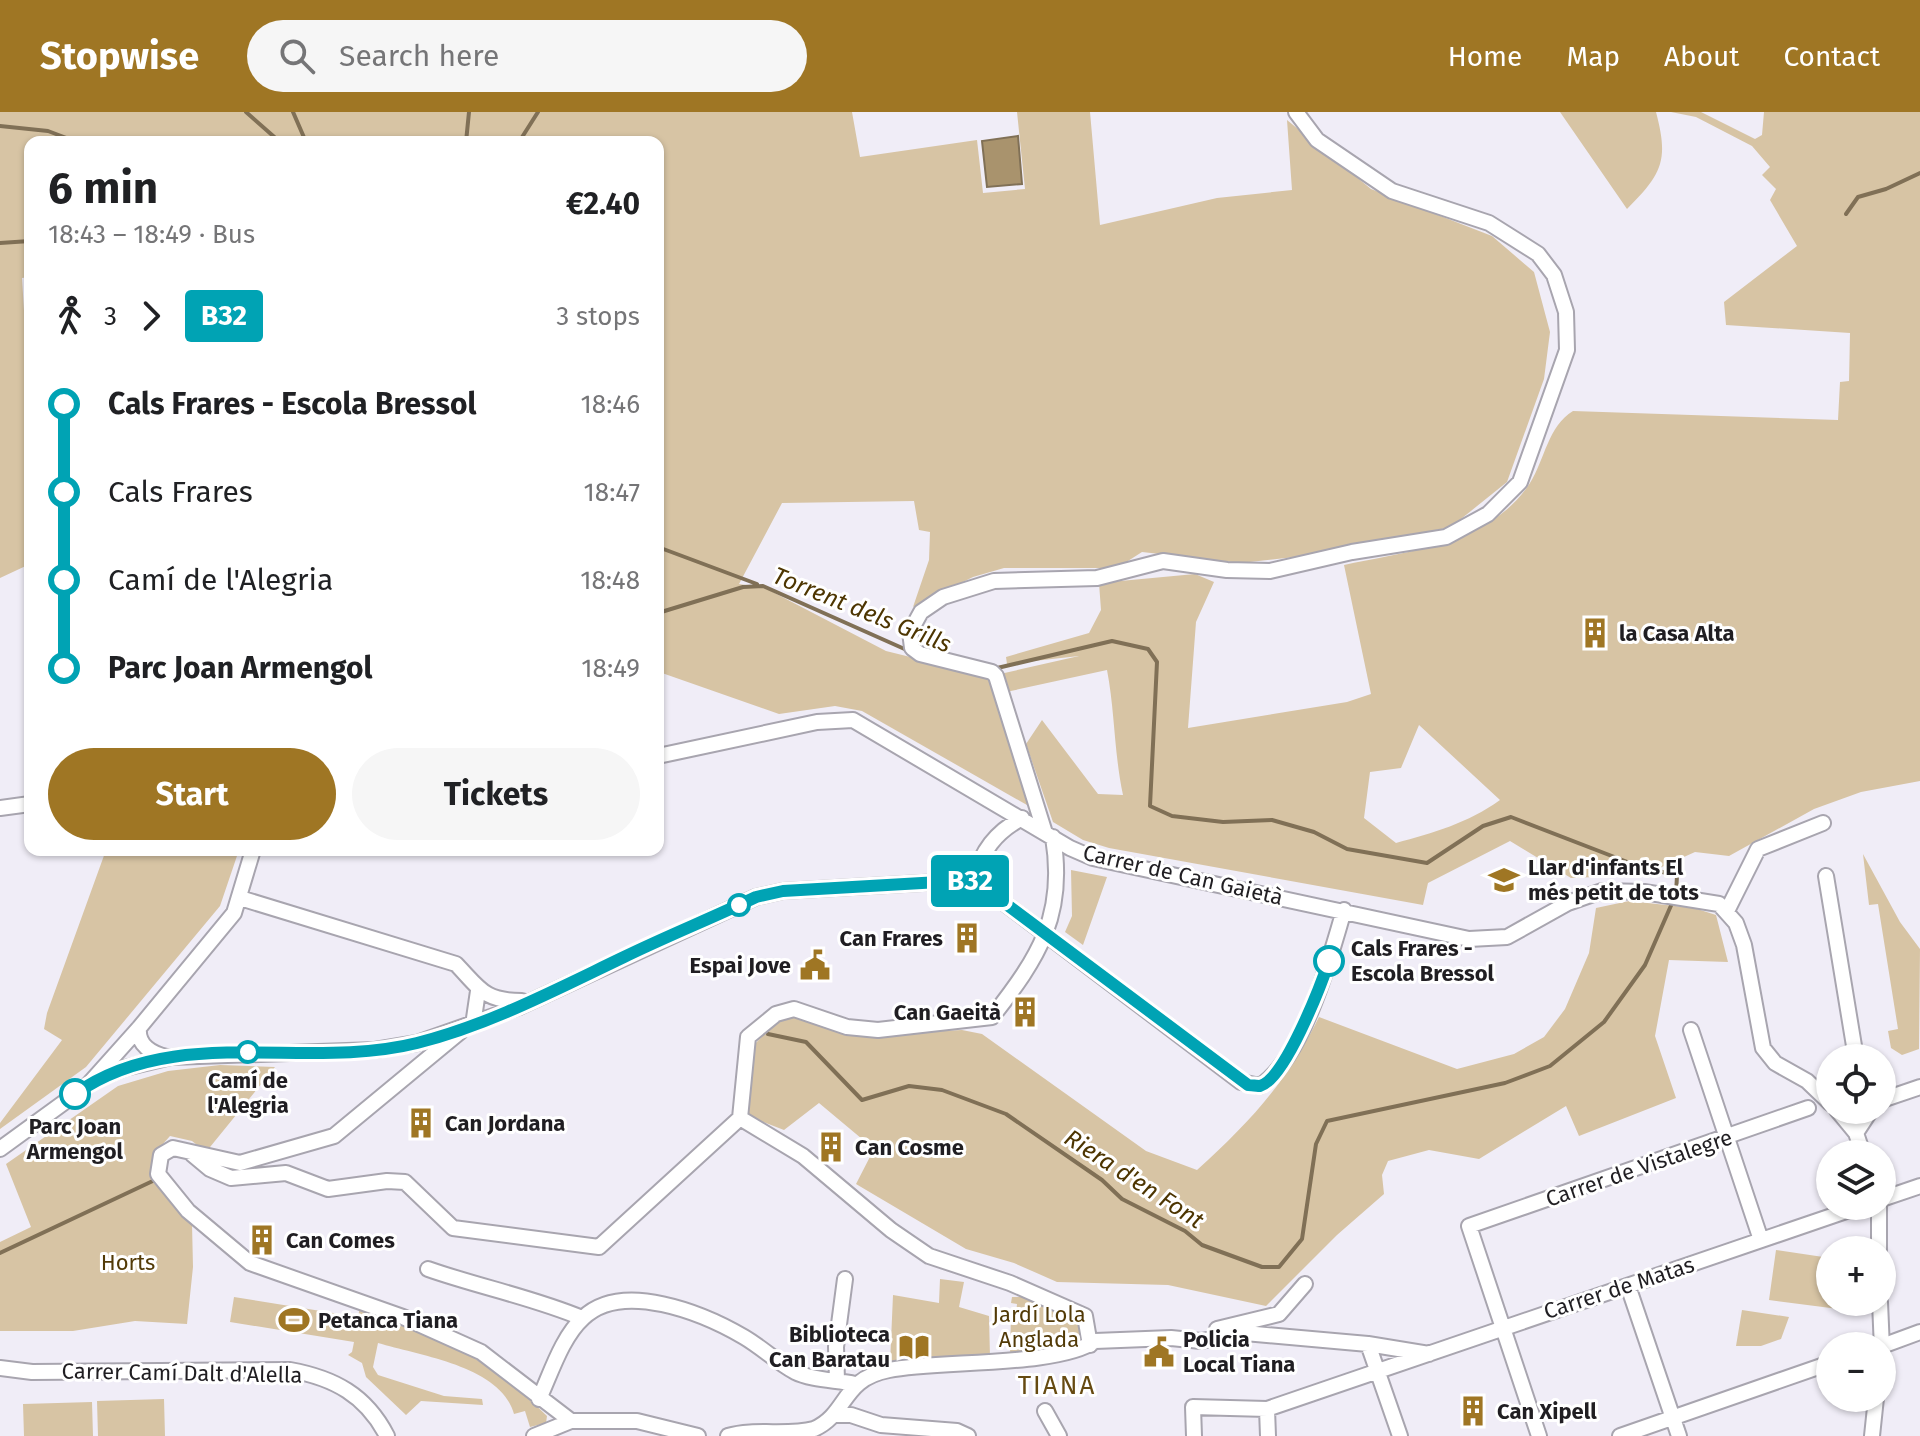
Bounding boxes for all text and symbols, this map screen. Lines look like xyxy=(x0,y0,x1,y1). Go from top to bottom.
search box xyxy=(247,20,807,92)
text: Stopwise xyxy=(40,33,199,79)
icon: search xyxy=(275,34,319,78)
text: Search here xyxy=(339,38,499,74)
text: Home xyxy=(1448,40,1522,73)
text: Map xyxy=(1566,40,1620,73)
text: About xyxy=(1664,40,1739,73)
text: Contact xyxy=(1783,40,1880,73)
text: 6 min xyxy=(48,162,158,215)
text: €2.40 xyxy=(566,186,640,222)
text: 18:43 – 18:49 · Bus xyxy=(48,219,255,250)
icon: walk xyxy=(48,294,92,338)
icon: forward xyxy=(129,294,173,338)
text: B32 xyxy=(201,299,247,332)
text: 3 xyxy=(104,301,117,332)
text: 3 stops xyxy=(556,301,640,332)
text: Cals Frares - Escola Bressol xyxy=(108,386,476,422)
text: 18:46 xyxy=(581,389,640,420)
text: Cals Frares xyxy=(108,474,253,510)
text: 18:47 xyxy=(584,477,640,508)
water label: Torrent dels Grills xyxy=(769,561,955,659)
text: Camí de l'Alegria xyxy=(108,562,333,598)
text: 18:48 xyxy=(580,565,640,596)
building icon: la Casa Alta xyxy=(1578,616,1612,650)
place label: la Casa Alta xyxy=(1619,620,1734,647)
text: Parc Joan Armengol xyxy=(108,650,372,686)
text: 18:49 xyxy=(581,653,640,684)
button: Start xyxy=(48,748,336,840)
button: Tickets xyxy=(352,748,640,840)
street label: Carrer de Can Gaietà xyxy=(1080,839,1286,911)
place label: Llar d'infants El més petit de tots xyxy=(1528,854,1699,906)
line badge: B32 xyxy=(924,855,1016,907)
school or university icon: Llar d'infants El més petit de tots xyxy=(1487,863,1521,897)
text: B32 xyxy=(947,864,993,897)
unlabelled marker xyxy=(728,894,750,916)
building icon: Can Frares xyxy=(950,921,984,955)
place label: Can Frares xyxy=(840,925,943,952)
place label: Cals Frares - Escola Bressol xyxy=(1351,935,1495,987)
marker: Cals Frares - Escola Bressol xyxy=(1314,946,1344,976)
public building icon: Espai Jove xyxy=(798,948,832,982)
place label: Espai Jove xyxy=(690,952,791,979)
building icon: Can Gaeità xyxy=(1008,995,1042,1029)
place label: Can Gaeità xyxy=(894,999,1001,1026)
marker: Camí de l'Alegria xyxy=(237,1041,259,1063)
map controls xyxy=(1816,1044,1896,1412)
button: locate xyxy=(1816,1044,1896,1124)
place label: Camí de l'Alegria xyxy=(207,1067,289,1119)
marker: Parc Joan Armengol xyxy=(60,1079,90,1109)
building icon: Can Jordana xyxy=(404,1106,438,1140)
place label: Can Jordana xyxy=(445,1110,565,1137)
place label: Parc Joan Armengol xyxy=(26,1113,124,1165)
street label: Carrer de Vistalegre xyxy=(1542,1123,1736,1213)
water label: Riera d'en Font xyxy=(1059,1124,1209,1235)
building icon: Can Cosme xyxy=(814,1130,848,1164)
place label: Can Cosme xyxy=(855,1134,964,1161)
button: layers xyxy=(1816,1140,1896,1220)
building icon: Can Comes xyxy=(245,1223,279,1257)
place label: Can Comes xyxy=(286,1227,395,1254)
button: + xyxy=(1816,1236,1896,1316)
park label: Horts xyxy=(101,1249,155,1276)
street label: Carrer de Matas xyxy=(1540,1251,1698,1325)
park label: Jardí Lola Anglada xyxy=(992,1301,1086,1353)
sports icon: Petanca Tiana xyxy=(277,1303,311,1337)
place label: Petanca Tiana xyxy=(318,1307,458,1334)
place label: Biblioteca Can Baratau xyxy=(769,1321,890,1373)
place label: Policia Local Tiana xyxy=(1183,1326,1295,1378)
library icon: Biblioteca Can Baratau xyxy=(897,1330,931,1364)
button: − xyxy=(1816,1332,1896,1412)
public building icon: Policia Local Tiana xyxy=(1142,1335,1176,1369)
street label: Carrer Camí Dalt d'Alella xyxy=(61,1357,303,1389)
district label: TIANA xyxy=(1018,1370,1096,1401)
building icon: Can Xipell xyxy=(1456,1394,1490,1428)
place label: Can Xipell xyxy=(1497,1398,1597,1425)

